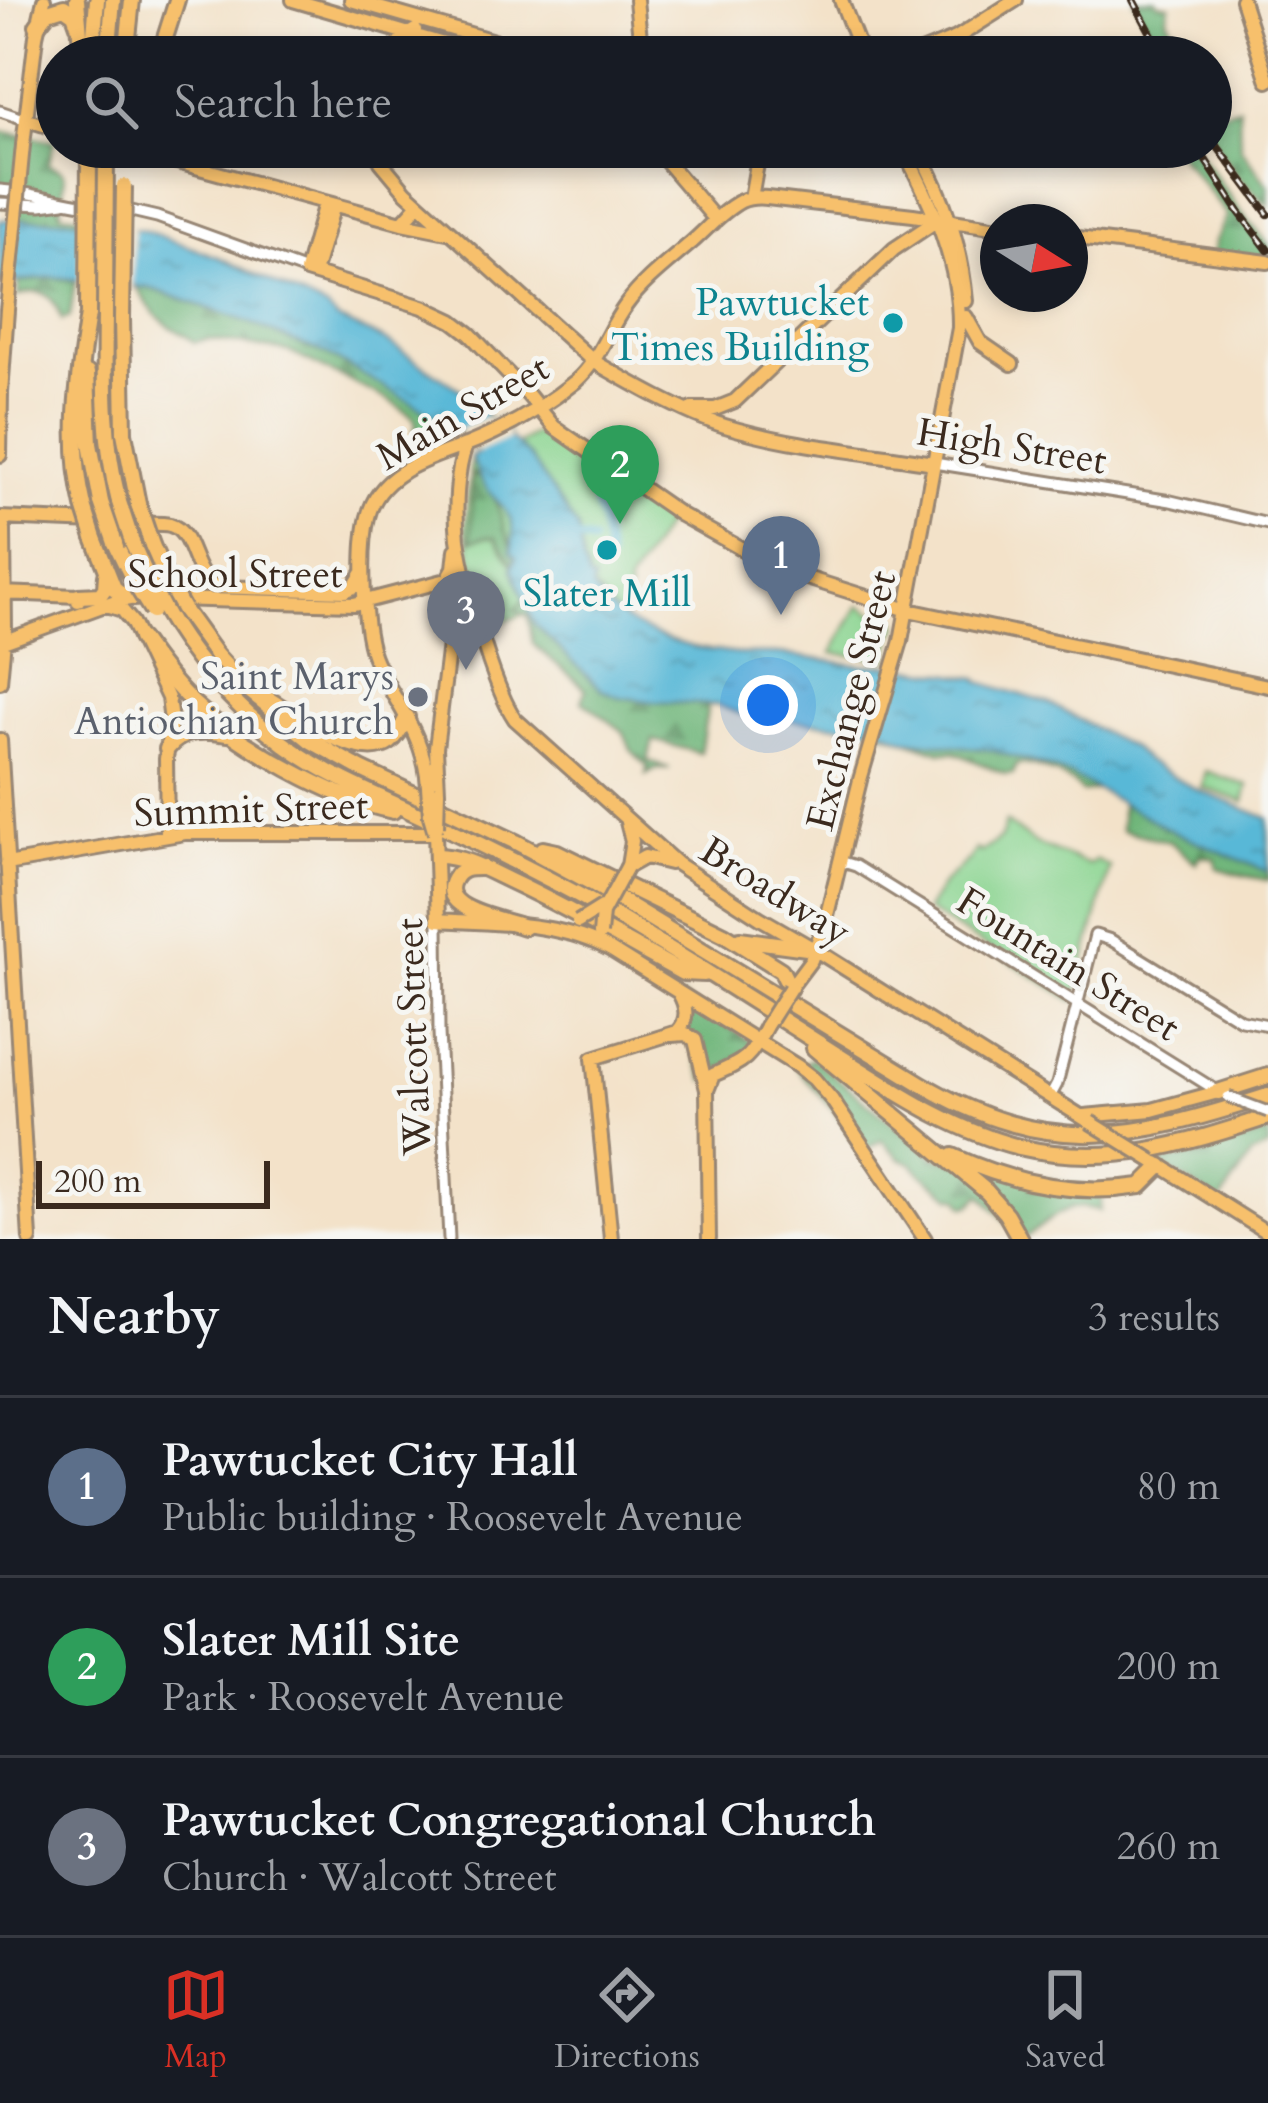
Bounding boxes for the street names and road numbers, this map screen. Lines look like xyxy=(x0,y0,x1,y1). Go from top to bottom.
street label: Main Street xyxy=(367,342,559,483)
street label: High Street xyxy=(913,405,1110,488)
street label: School Street xyxy=(127,548,343,601)
street label: Exchange Street xyxy=(794,565,909,836)
street label: Summit Street xyxy=(133,779,369,840)
street label: Broadway xyxy=(690,824,861,959)
street label: Fountain Street xyxy=(947,875,1190,1054)
street label: Walcott Street xyxy=(383,917,444,1158)

